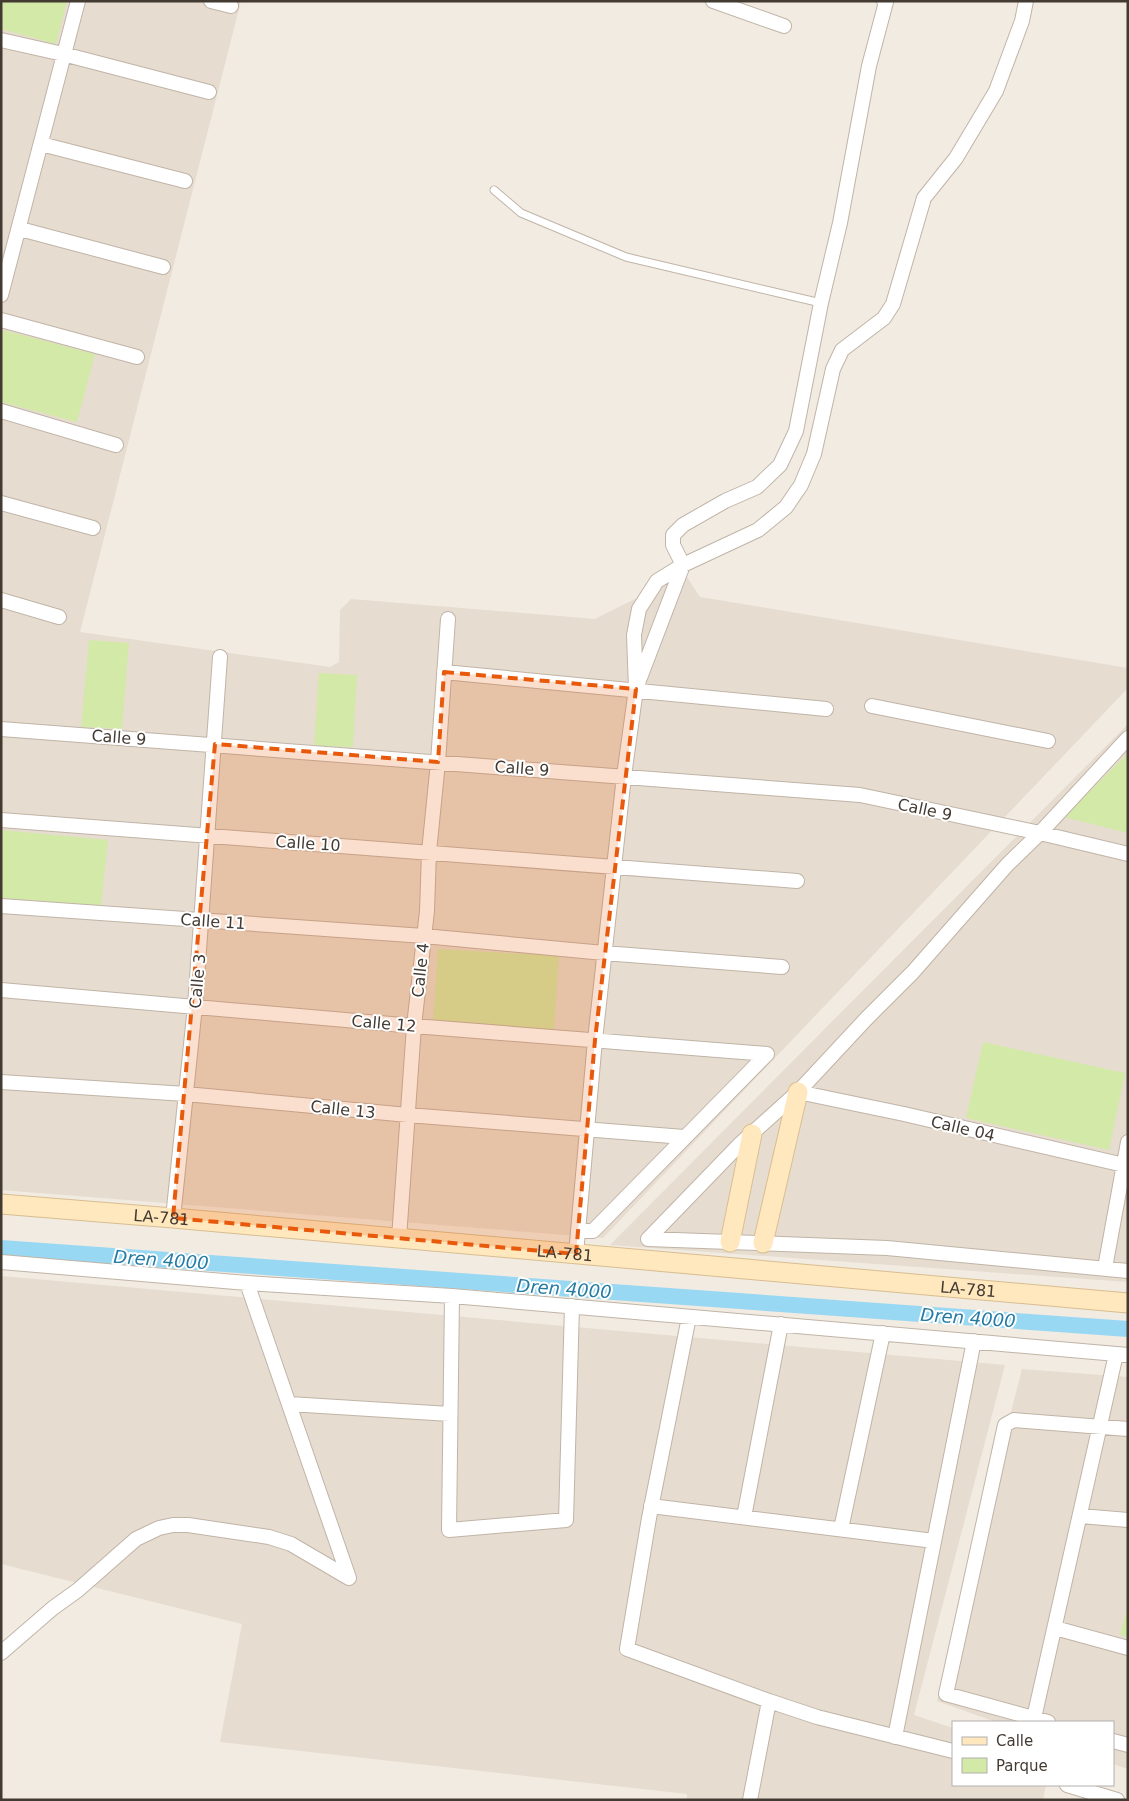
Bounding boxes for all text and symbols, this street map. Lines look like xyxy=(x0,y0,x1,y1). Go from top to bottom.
street label: Calle 9 xyxy=(91,726,147,749)
street label: Calle 9 xyxy=(494,757,550,780)
street label: Calle 9 xyxy=(896,794,954,824)
street label: Calle 10 xyxy=(275,832,341,855)
street label: Calle 11 xyxy=(180,910,246,933)
street label: Calle 4 xyxy=(408,942,433,998)
street label: Calle 3 xyxy=(186,953,209,1009)
street label: Calle 12 xyxy=(351,1011,417,1036)
street label: Calle 13 xyxy=(310,1097,376,1122)
street label: Calle 04 xyxy=(929,1112,997,1145)
street label: LA-781 xyxy=(133,1206,190,1229)
street label: LA-781 xyxy=(536,1241,594,1265)
water label: Dren 4000 xyxy=(113,1246,209,1273)
water label: Dren 4000 xyxy=(516,1275,612,1302)
street label: LA-781 xyxy=(939,1277,997,1301)
water label: Dren 4000 xyxy=(920,1304,1016,1331)
legend xyxy=(952,1721,1114,1786)
text: Calle xyxy=(996,1732,1033,1750)
text: Parque xyxy=(996,1757,1048,1775)

